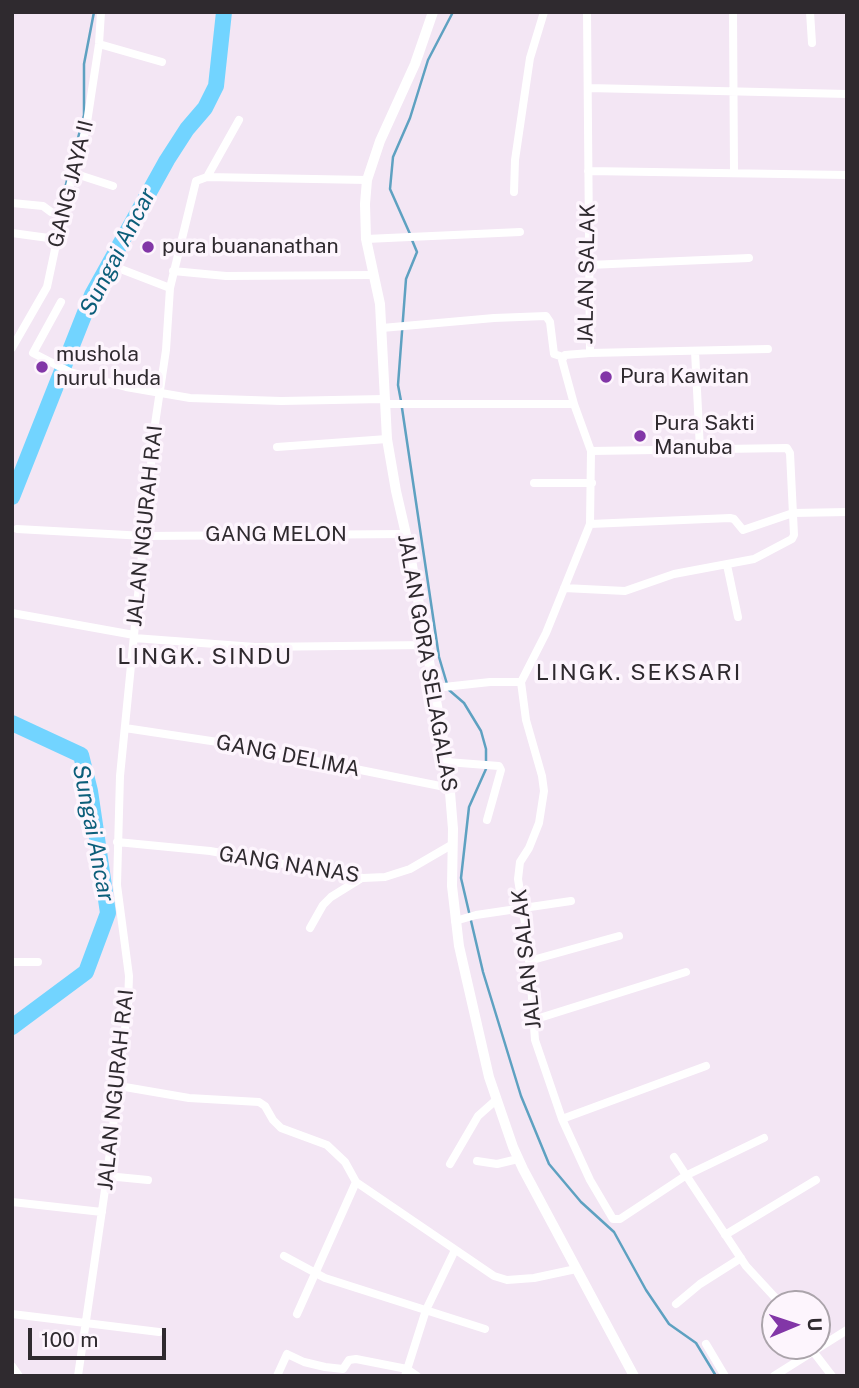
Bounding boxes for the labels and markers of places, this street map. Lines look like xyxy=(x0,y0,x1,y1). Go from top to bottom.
place label: pura buananathan xyxy=(162,234,339,260)
marker: pura buananathan xyxy=(140,239,156,255)
place label: mushola nurul huda xyxy=(56,342,161,392)
marker: mushola nurul huda xyxy=(34,359,50,375)
place label: Pura Kawitan xyxy=(620,364,749,390)
marker: Pura Kawitan xyxy=(598,369,614,385)
place label: Pura Sakti Manuba xyxy=(654,411,755,461)
marker: Pura Sakti Manuba xyxy=(632,428,648,444)

